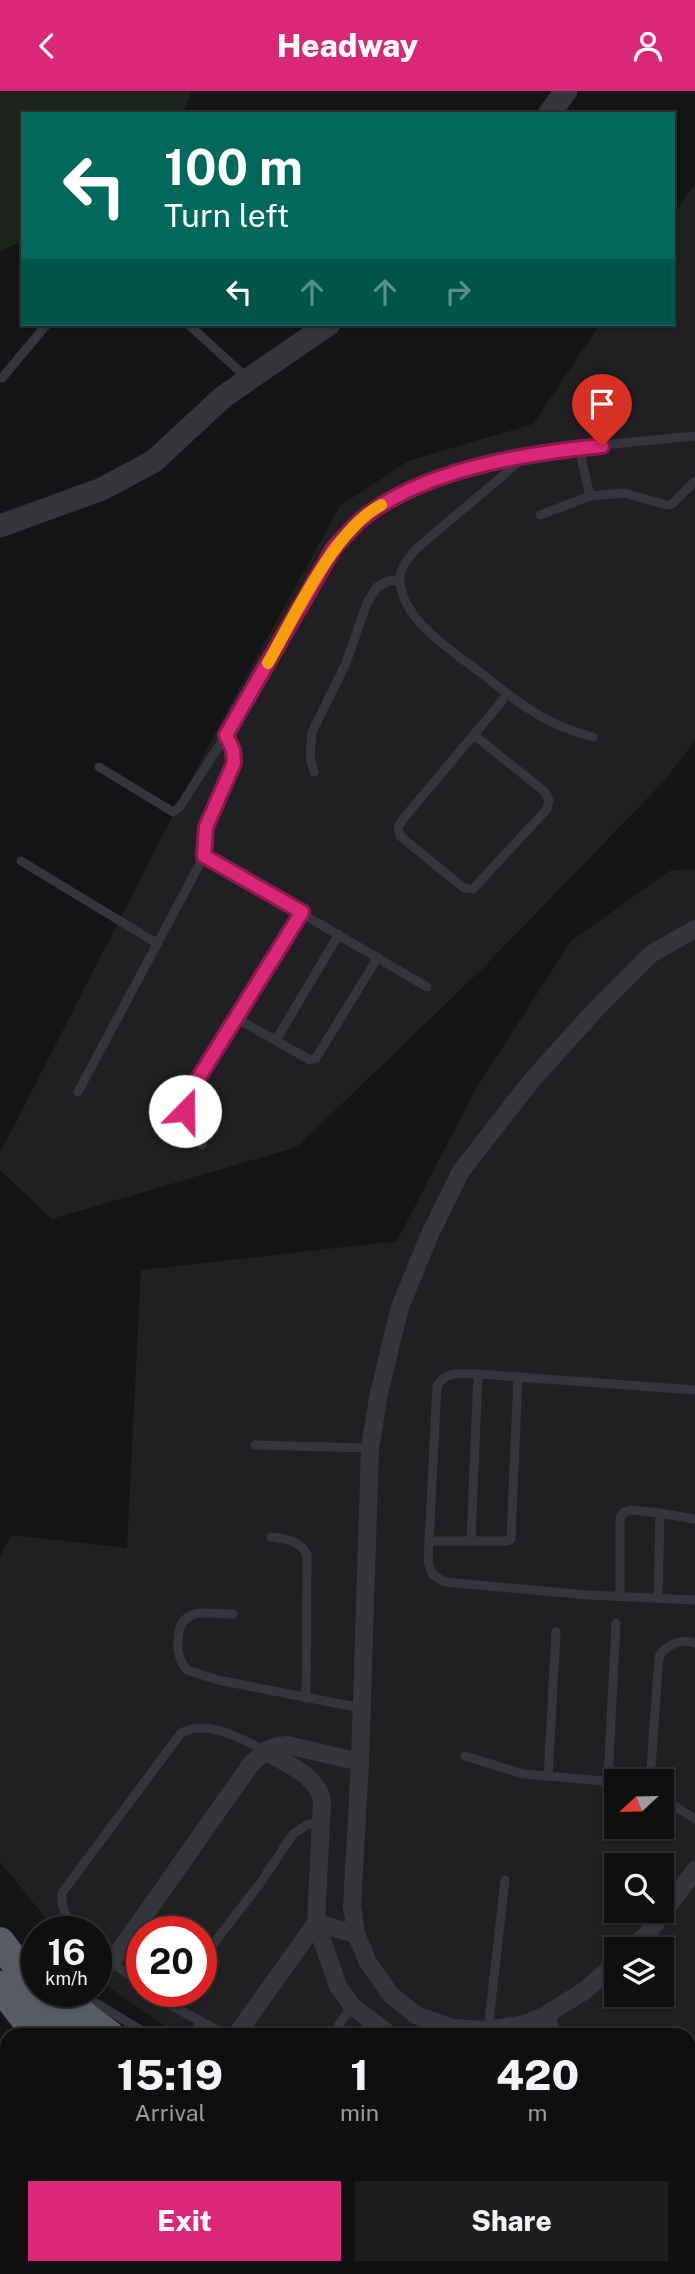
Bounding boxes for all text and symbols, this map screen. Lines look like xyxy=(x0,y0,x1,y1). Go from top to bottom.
icon: back xyxy=(28,27,66,65)
text: Headway xyxy=(277,27,418,64)
icon: person xyxy=(629,27,667,65)
text: 100 m xyxy=(164,138,303,196)
icon: left xyxy=(49,140,140,231)
text: Turn left xyxy=(164,197,289,234)
icon: left xyxy=(220,273,258,311)
icon: ahead xyxy=(293,273,331,311)
icon: ahead xyxy=(366,273,404,311)
icon: right xyxy=(439,273,477,311)
pin xyxy=(572,374,632,446)
icon: arrive xyxy=(583,385,621,423)
position arrow xyxy=(148,1074,222,1148)
north arrow xyxy=(604,1769,674,1839)
map controls xyxy=(604,1769,674,2007)
button: search xyxy=(604,1853,674,1923)
speed limit sign: 20 xyxy=(126,1916,217,2007)
text: 16 xyxy=(47,1932,86,1973)
button: layers xyxy=(604,1937,674,2007)
text: km/h xyxy=(45,1968,88,1989)
text: 15:19 xyxy=(117,2050,223,2099)
text: 1 xyxy=(350,2050,369,2099)
text: 420 xyxy=(496,2050,579,2099)
text: Arrival xyxy=(135,2099,206,2126)
text: min xyxy=(340,2099,379,2126)
text: m xyxy=(528,2099,547,2126)
button: Exit xyxy=(28,2181,341,2261)
button: Share xyxy=(355,2181,668,2261)

